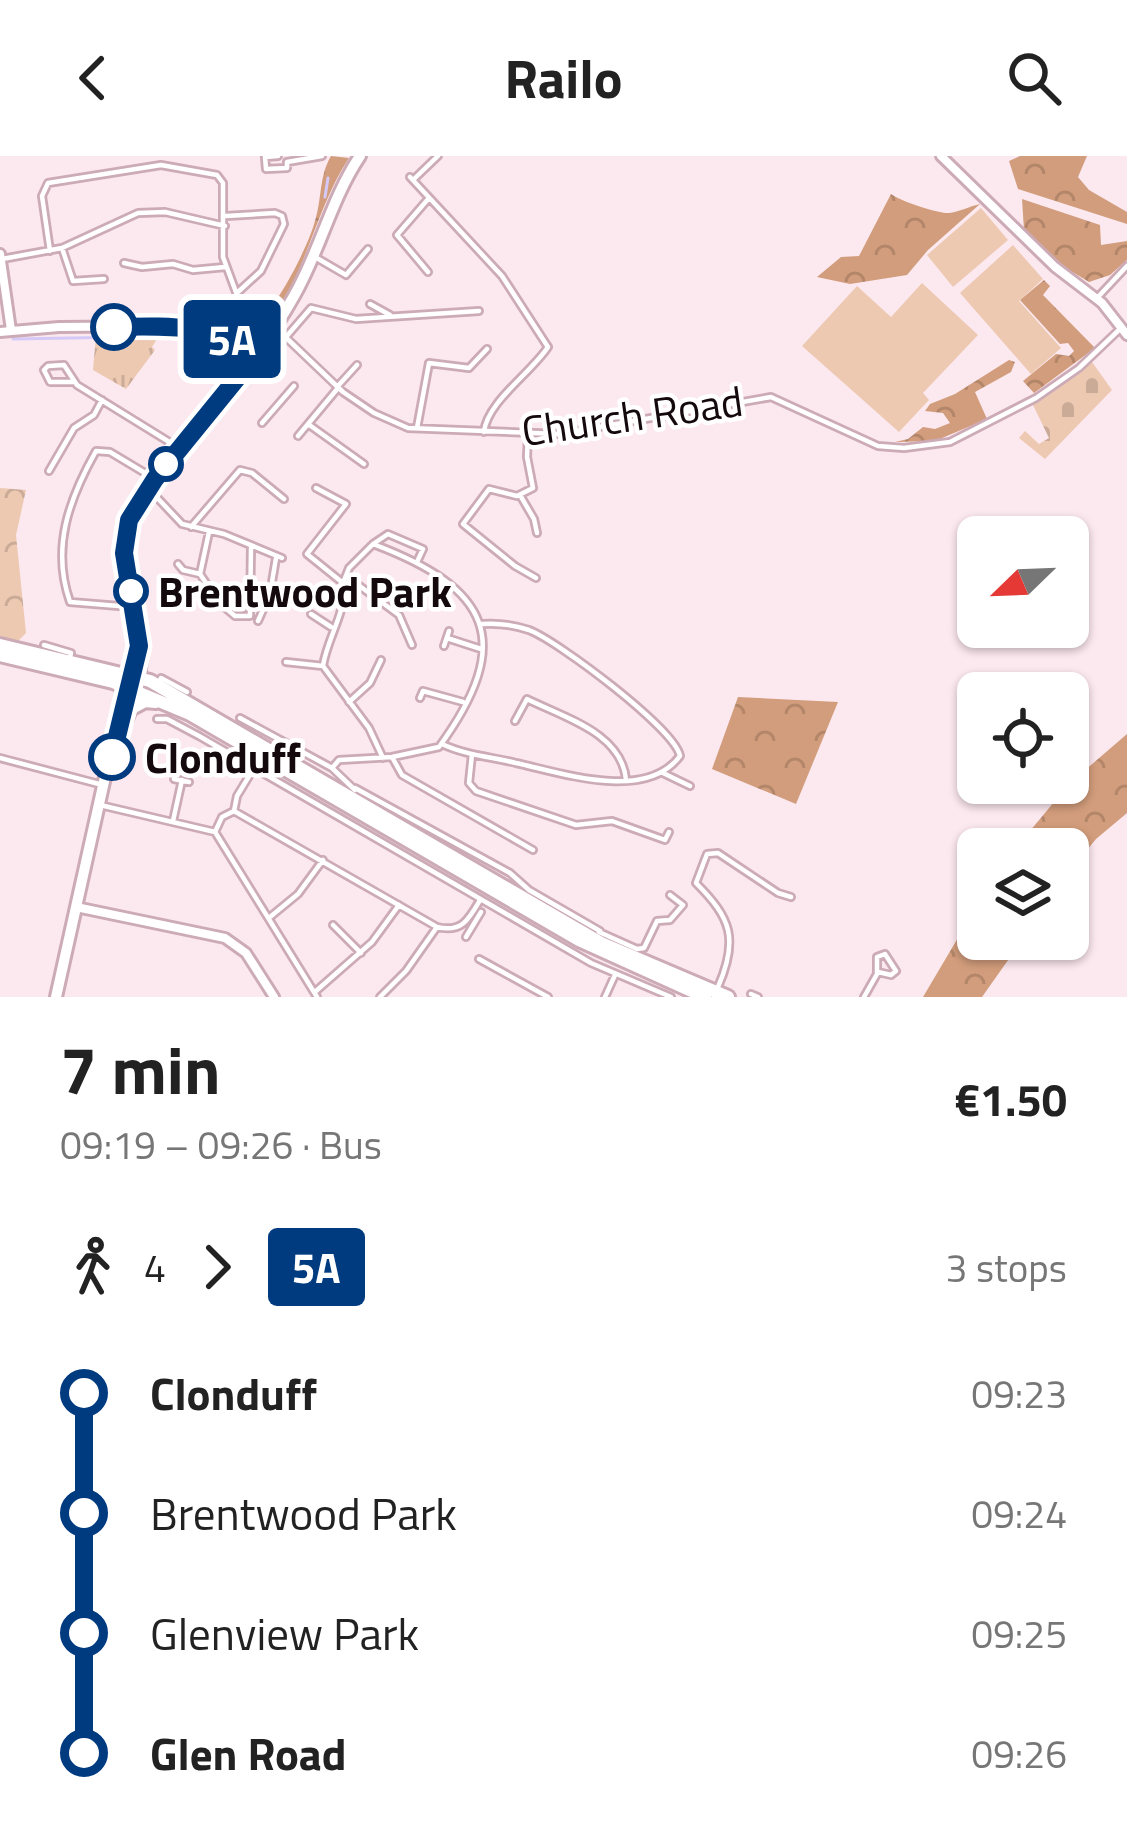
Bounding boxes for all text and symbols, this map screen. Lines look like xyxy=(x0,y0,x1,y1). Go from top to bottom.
text: Railo xyxy=(504,37,623,119)
icon: back xyxy=(60,45,126,111)
icon: search xyxy=(1001,45,1067,111)
line badge: 5A xyxy=(178,300,286,378)
unlabelled marker xyxy=(92,305,136,349)
text: 5A xyxy=(208,307,256,371)
street label: Church Road xyxy=(517,368,747,462)
unlabelled marker xyxy=(150,448,182,480)
north arrow xyxy=(957,516,1089,648)
map controls xyxy=(957,516,1089,960)
place label: Brentwood Park xyxy=(158,559,452,623)
marker: Brentwood Park xyxy=(115,575,147,607)
button: locate xyxy=(957,672,1089,804)
place label: Clonduff xyxy=(145,725,301,789)
marker: Clonduff xyxy=(90,735,134,779)
button: layers xyxy=(957,828,1089,960)
text: 7 min xyxy=(60,1019,220,1120)
text: €1.50 xyxy=(955,1065,1067,1133)
text: 09:19 – 09:26 · Bus xyxy=(60,1115,382,1174)
icon: walk xyxy=(60,1234,126,1300)
icon: forward xyxy=(184,1234,250,1300)
text: 5A xyxy=(292,1235,341,1299)
text: 4 xyxy=(144,1238,166,1297)
text: 3 stops xyxy=(945,1238,1067,1297)
text: Clonduff xyxy=(150,1359,317,1427)
text: 09:23 xyxy=(971,1364,1067,1423)
text: Brentwood Park xyxy=(150,1479,457,1547)
text: 09:24 xyxy=(971,1484,1067,1543)
text: Glenview Park xyxy=(150,1599,419,1667)
text: 09:25 xyxy=(971,1604,1067,1663)
text: Glen Road xyxy=(150,1719,347,1787)
text: 09:26 xyxy=(971,1724,1067,1783)

